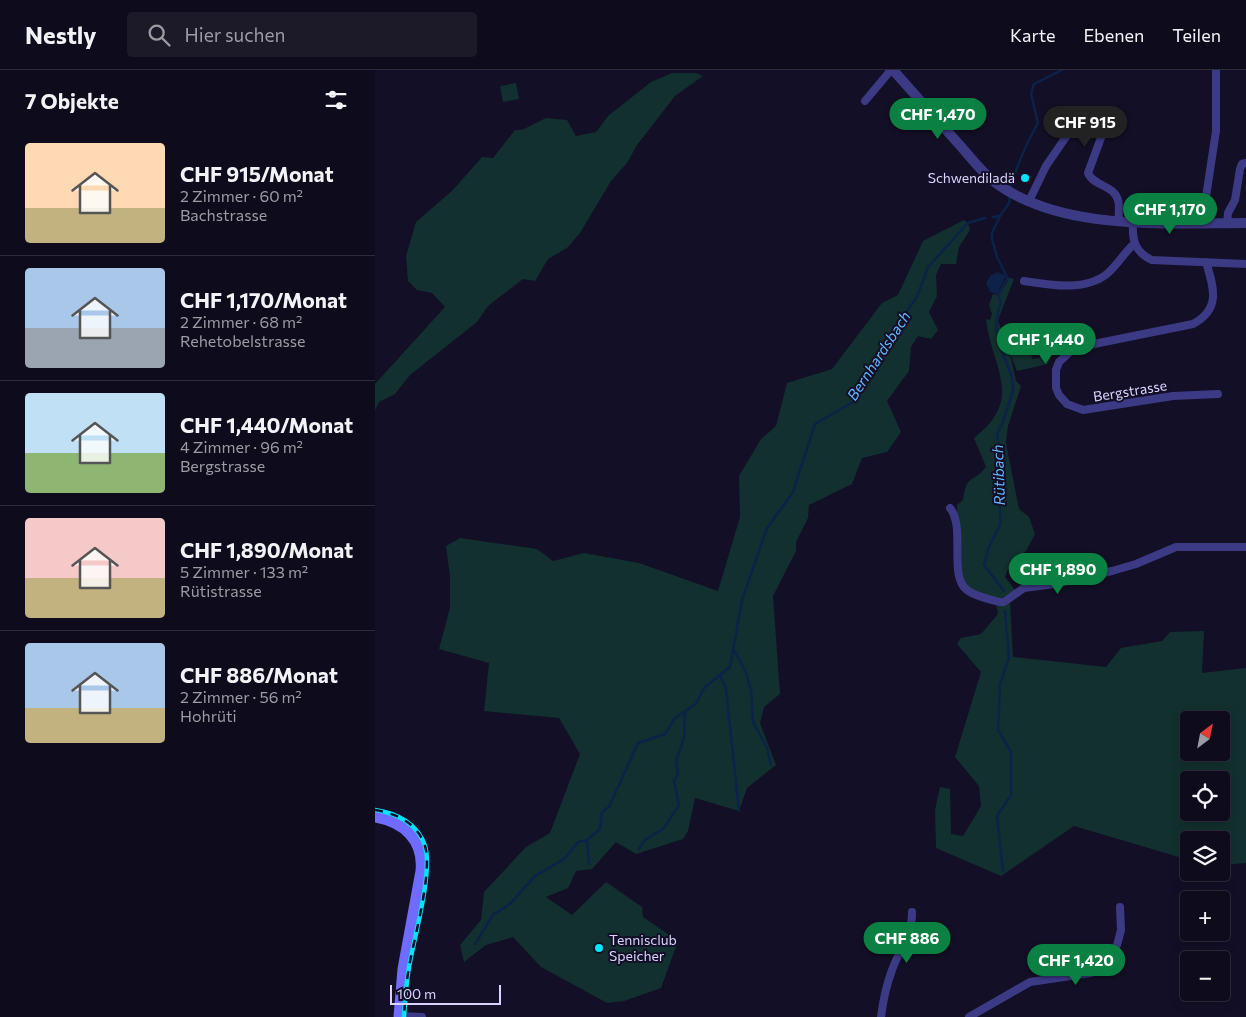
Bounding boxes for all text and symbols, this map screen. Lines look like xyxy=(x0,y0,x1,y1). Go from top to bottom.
search box xyxy=(127,12,477,57)
text: Nestly xyxy=(25,20,97,49)
icon: search xyxy=(145,21,173,49)
text: Hier suchen xyxy=(185,23,285,46)
text: Karte xyxy=(1010,24,1055,46)
text: Ebenen xyxy=(1083,24,1144,46)
text: Teilen xyxy=(1172,24,1221,46)
icon: filters xyxy=(322,86,350,114)
text: 7 Objekte xyxy=(25,88,119,113)
pin: CHF 1,470 xyxy=(881,98,995,140)
text: CHF 1,470 xyxy=(900,104,976,123)
pin: CHF 915 xyxy=(1039,106,1131,148)
text: CHF 915 xyxy=(1054,112,1116,131)
text: CHF 915/Monat xyxy=(180,161,334,186)
icon: home xyxy=(65,163,125,223)
place label: Schwendiladä xyxy=(928,169,1015,186)
marker: Schwendiladä xyxy=(1019,172,1031,184)
text: 2 Zimmer · 60 m² xyxy=(180,186,303,205)
pin: CHF 1,170 xyxy=(1113,192,1227,235)
text: CHF 1,170 xyxy=(1134,199,1206,218)
text: Bachstrasse xyxy=(180,205,267,224)
text: CHF 1,170/Monat xyxy=(180,287,347,312)
icon: home xyxy=(65,288,125,348)
water label: Bernhardsbach xyxy=(843,308,914,403)
text: 2 Zimmer · 68 m² xyxy=(180,312,302,331)
pin: CHF 1,440 xyxy=(989,322,1103,365)
text: CHF 1,440 xyxy=(1008,329,1084,348)
text: Rehetobelstrasse xyxy=(180,331,305,350)
street label: Bergstrasse xyxy=(1092,376,1168,405)
text: CHF 1,440/Monat xyxy=(180,412,353,437)
icon: home xyxy=(65,413,125,473)
text: 4 Zimmer · 96 m² xyxy=(180,437,303,456)
water label: Rütibach xyxy=(988,444,1008,506)
text: Bergstrasse xyxy=(180,456,265,475)
text: CHF 1,890/Monat xyxy=(180,537,353,562)
icon: home xyxy=(65,538,125,598)
pin: CHF 1,890 xyxy=(1001,552,1115,595)
text: CHF 1,890 xyxy=(1020,559,1096,578)
text: 5 Zimmer · 133 m² xyxy=(180,562,308,581)
text: Rütistrasse xyxy=(180,581,262,600)
text: CHF 886/Monat xyxy=(180,662,338,687)
icon: home xyxy=(65,663,125,723)
text: 2 Zimmer · 56 m² xyxy=(180,687,302,706)
text: Hohrüti xyxy=(180,706,237,725)
north arrow xyxy=(1180,711,1230,761)
map controls xyxy=(1180,711,1230,1001)
button: locate xyxy=(1180,771,1230,821)
button: layers xyxy=(1180,831,1230,881)
button: + xyxy=(1180,891,1230,941)
pin: CHF 886 xyxy=(861,922,953,964)
text: CHF 886 xyxy=(875,928,939,947)
place label: Tennisclub Speicher xyxy=(609,931,677,964)
marker: Tennisclub Speicher xyxy=(593,942,605,954)
pin: CHF 1,420 xyxy=(1019,944,1133,986)
text: CHF 1,420 xyxy=(1038,950,1114,969)
button: − xyxy=(1180,951,1230,1001)
scale bar xyxy=(390,982,501,1005)
text: 100 m xyxy=(397,985,436,1002)

